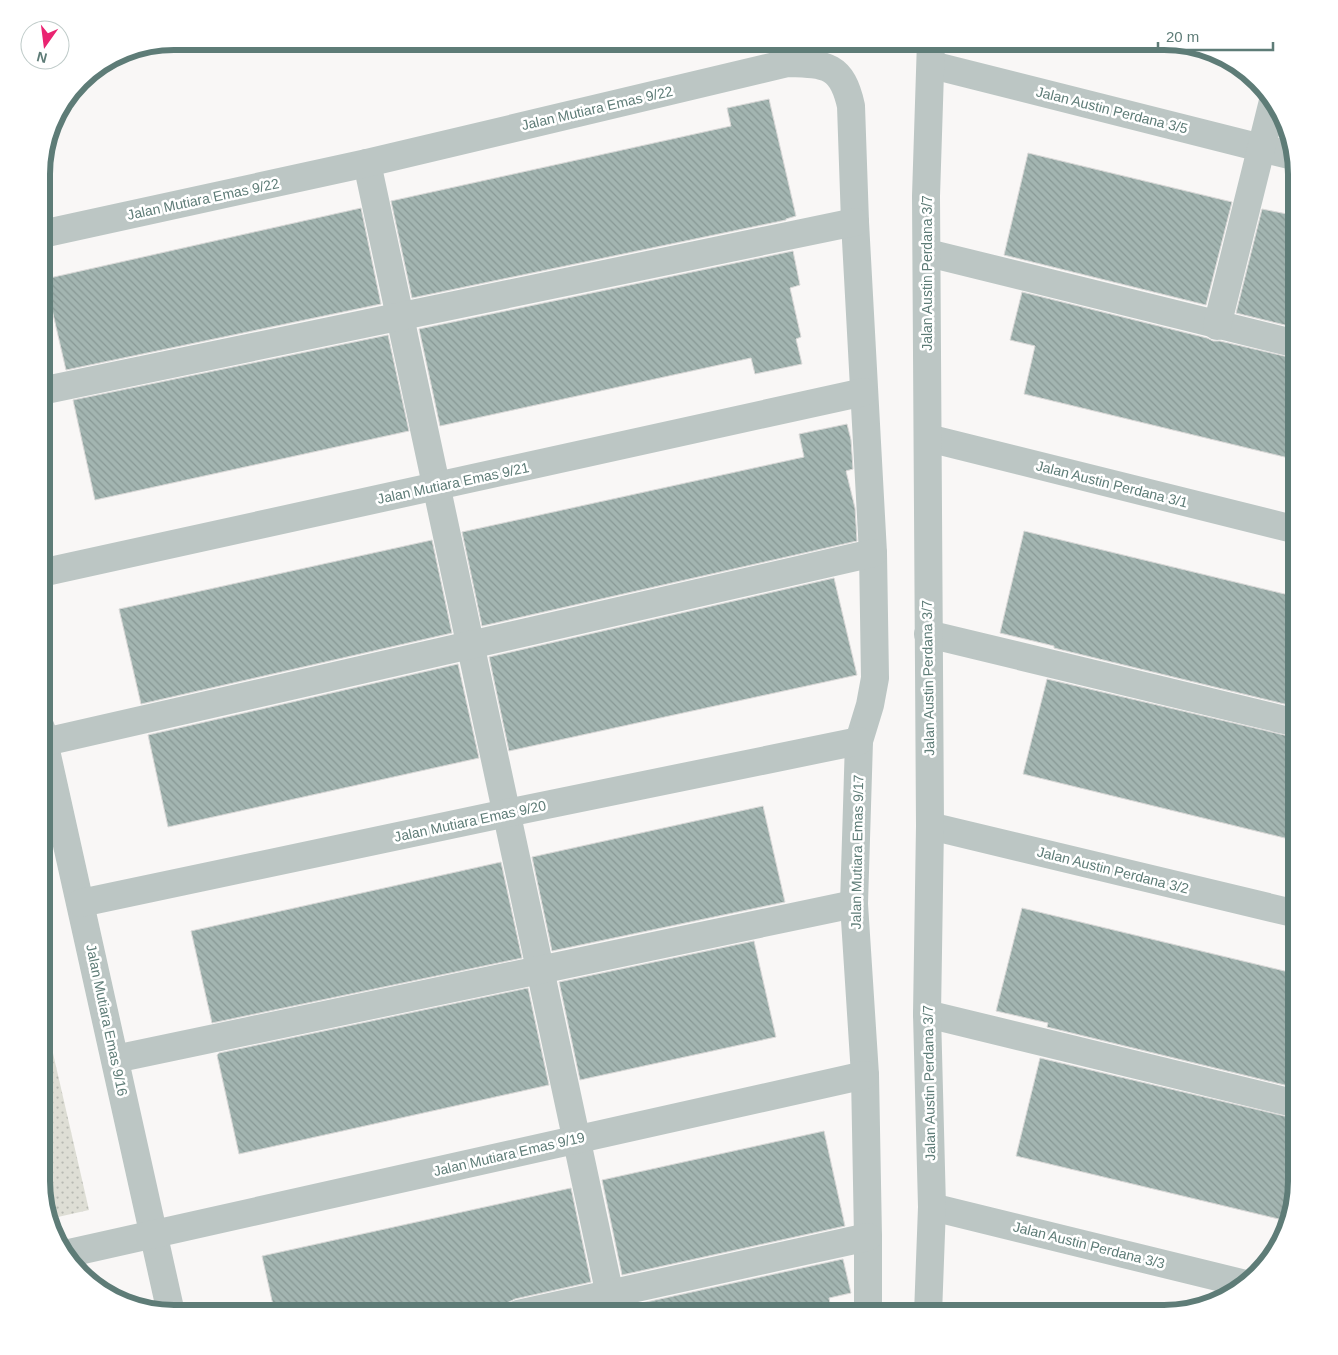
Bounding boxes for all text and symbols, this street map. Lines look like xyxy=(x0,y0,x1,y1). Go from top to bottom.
north arrow xyxy=(20,20,70,70)
scale bar xyxy=(1158,20,1273,52)
text: 20 m xyxy=(1166,28,1199,45)
text: N xyxy=(35,49,49,67)
street label: Jalan Mutiara Emas 9/22 xyxy=(520,83,674,133)
street label: Jalan Austin Perdana 3/5 xyxy=(1035,83,1190,137)
street label: Jalan Mutiara Emas 9/22 xyxy=(126,175,281,223)
street label: Jalan Austin Perdana 3/7 xyxy=(919,195,935,351)
street label: Jalan Austin Perdana 3/1 xyxy=(1035,457,1190,511)
street label: Jalan Mutiara Emas 9/21 xyxy=(376,459,531,507)
street label: Jalan Austin Perdana 3/7 xyxy=(919,600,937,756)
street label: Jalan Mutiara Emas 9/17 xyxy=(848,774,866,930)
street label: Jalan Mutiara Emas 9/20 xyxy=(393,797,548,845)
street label: Jalan Austin Perdana 3/2 xyxy=(1036,843,1191,897)
street label: Jalan Mutiara Emas 9/16 xyxy=(83,943,131,1098)
street label: Jalan Austin Perdana 3/7 xyxy=(920,1005,938,1161)
street label: Jalan Mutiara Emas 9/19 xyxy=(432,1129,586,1179)
street label: Jalan Austin Perdana 3/3 xyxy=(1012,1218,1167,1272)

